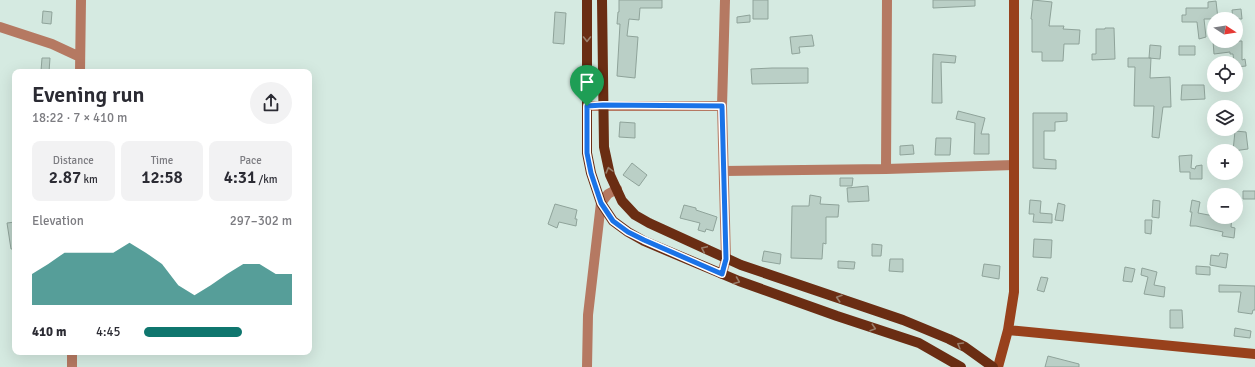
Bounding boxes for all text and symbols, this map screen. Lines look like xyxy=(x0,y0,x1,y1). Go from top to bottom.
north arrow xyxy=(1207,12,1243,48)
map controls xyxy=(1207,12,1243,224)
one-way arrow xyxy=(583,36,591,42)
button: locate xyxy=(1207,56,1243,92)
pin xyxy=(570,65,604,106)
icon: arrive xyxy=(576,71,598,93)
text: Evening run xyxy=(32,81,145,108)
button: share xyxy=(250,82,292,124)
button: layers xyxy=(1207,100,1243,136)
text: 18:22 · 7 × 410 m xyxy=(32,110,127,126)
button: + xyxy=(1207,144,1243,180)
text: Distance xyxy=(53,154,94,167)
text: Time xyxy=(151,154,173,167)
text: Pace xyxy=(240,154,262,167)
one-way arrow xyxy=(605,166,614,173)
text: 2.87 xyxy=(49,167,81,188)
text: 12:58 xyxy=(141,167,183,188)
text: 4:31 xyxy=(224,167,256,188)
text: km xyxy=(81,173,98,186)
text: /km xyxy=(256,173,278,186)
button: − xyxy=(1207,188,1243,224)
text: Elevation xyxy=(32,213,84,229)
text: 297–302 m xyxy=(230,213,292,229)
one-way arrow xyxy=(701,246,709,254)
one-way arrow xyxy=(734,276,741,284)
one-way arrow xyxy=(836,295,843,303)
text: 410 m xyxy=(32,324,66,340)
text: 4:45 xyxy=(96,324,121,340)
one-way arrow xyxy=(870,324,877,332)
one-way arrow xyxy=(957,342,964,350)

